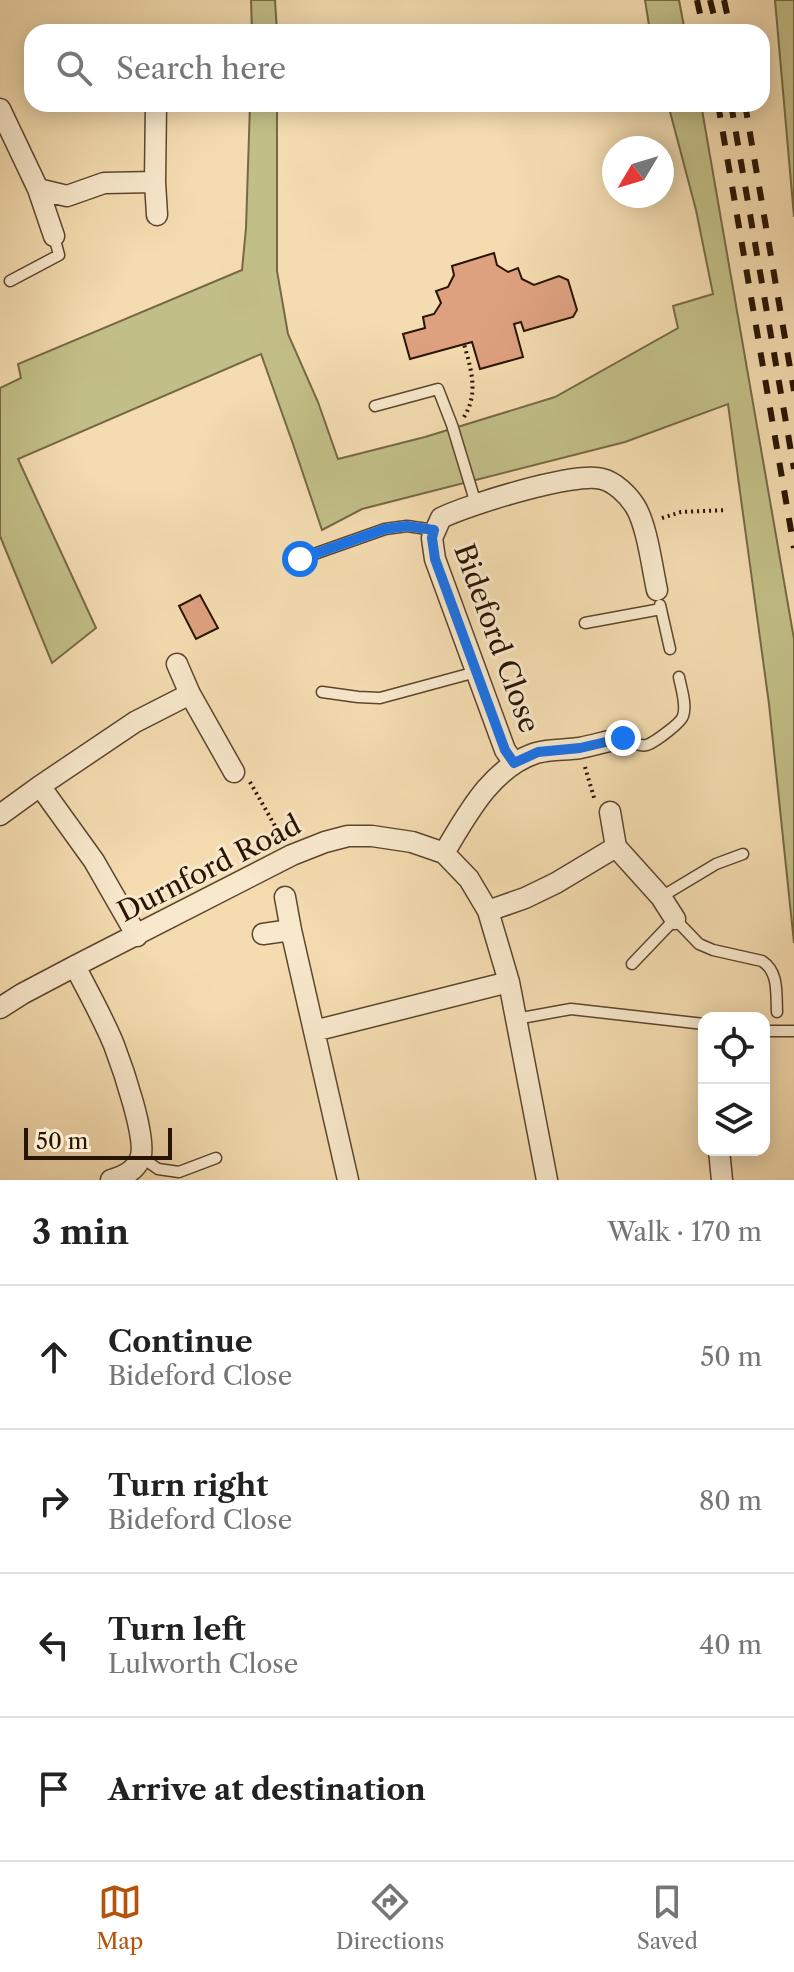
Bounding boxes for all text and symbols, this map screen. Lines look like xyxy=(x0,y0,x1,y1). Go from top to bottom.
search box xyxy=(24,24,770,112)
icon: search xyxy=(52,46,96,90)
text: Search here xyxy=(116,50,286,87)
north arrow xyxy=(602,136,674,208)
street label: Bideford Close xyxy=(447,539,547,737)
route start xyxy=(282,541,318,577)
route end xyxy=(605,720,641,756)
street label: Durnford Road xyxy=(112,807,306,929)
map controls xyxy=(698,1012,770,1156)
button: locate xyxy=(698,1012,770,1084)
button: layers xyxy=(698,1084,770,1156)
scale bar xyxy=(24,1124,172,1160)
text: 50 m xyxy=(36,1128,88,1155)
text: 3 min xyxy=(32,1211,129,1253)
text: Walk · 170 m xyxy=(607,1216,762,1248)
text: Continue xyxy=(108,1323,253,1360)
icon: ahead xyxy=(32,1335,76,1379)
text: 50 m xyxy=(700,1341,762,1373)
text: Bideford Close xyxy=(108,1360,292,1392)
text: Turn right xyxy=(108,1467,268,1504)
icon: right xyxy=(32,1479,76,1523)
text: 80 m xyxy=(699,1485,762,1517)
text: Bideford Close xyxy=(108,1504,292,1536)
text: Turn left xyxy=(108,1611,245,1648)
icon: left xyxy=(32,1623,76,1667)
text: 40 m xyxy=(699,1629,762,1661)
text: Lulworth Close xyxy=(108,1648,298,1680)
icon: arrive xyxy=(32,1767,76,1811)
text: Arrive at destination xyxy=(108,1771,426,1808)
tab: Map xyxy=(96,1880,143,1955)
tab: Directions xyxy=(336,1880,444,1955)
tab: Saved xyxy=(637,1880,698,1955)

